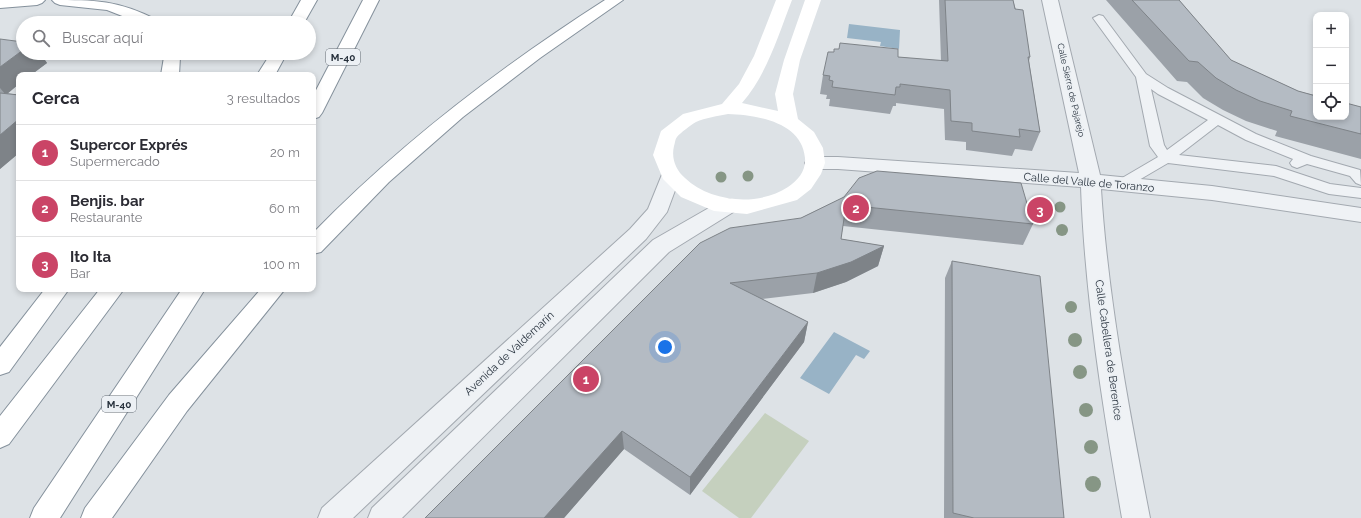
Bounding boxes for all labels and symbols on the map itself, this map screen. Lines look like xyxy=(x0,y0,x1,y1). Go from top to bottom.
street label: Calle Sierra de Pajarejo xyxy=(1055,42,1087,138)
road number: M-40 xyxy=(326,49,360,65)
street label: Calle del Valle de Toranzo xyxy=(1023,170,1155,195)
pin: 2 xyxy=(843,193,869,223)
pin: 3 xyxy=(1027,195,1053,225)
street label: Calle Cabellera de Berenice xyxy=(1092,279,1125,422)
street label: Avenida de Valdemarín xyxy=(462,309,557,398)
your location xyxy=(655,337,675,357)
pin: 1 xyxy=(573,364,599,394)
road number: M-40 xyxy=(102,396,136,412)

